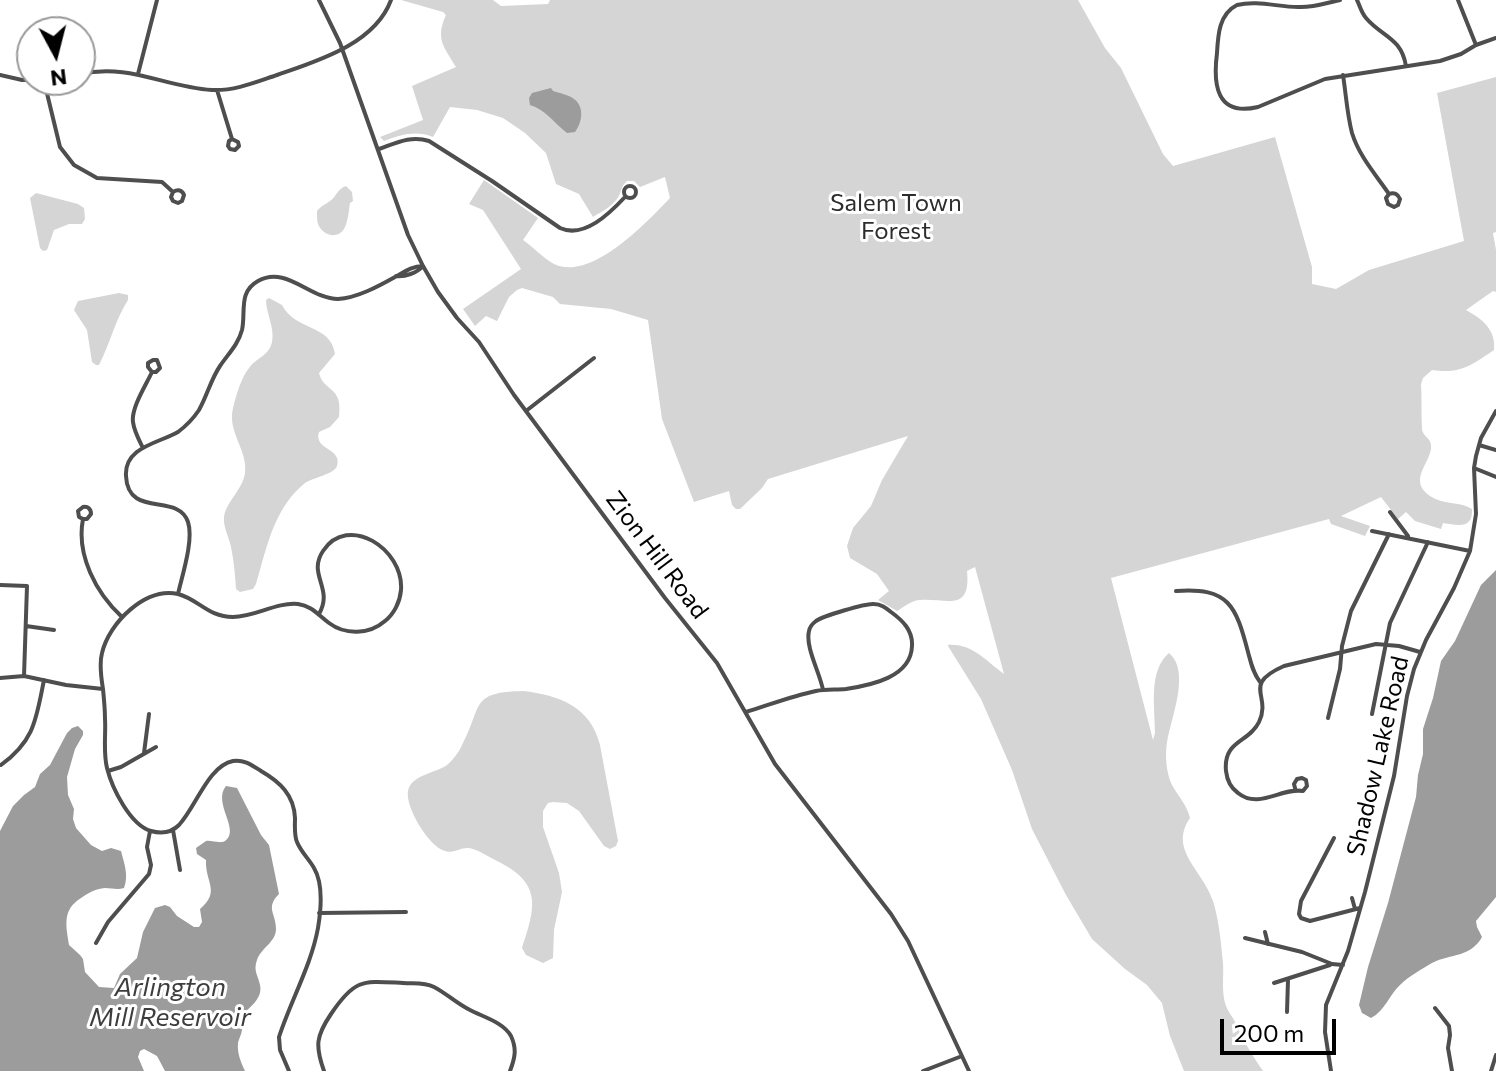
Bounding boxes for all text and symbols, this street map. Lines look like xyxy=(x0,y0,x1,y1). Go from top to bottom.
north arrow xyxy=(16,16,96,96)
text: N xyxy=(49,64,69,93)
park label: Salem Town Forest xyxy=(830,189,962,245)
street label: Zion Hill Road xyxy=(600,486,714,624)
street label: Shadow Lake Road xyxy=(1341,653,1415,859)
water label: Arlington Mill Reservoir xyxy=(89,971,251,1032)
scale bar xyxy=(1224,1003,1340,1053)
text: 200 m xyxy=(1234,1018,1304,1047)

